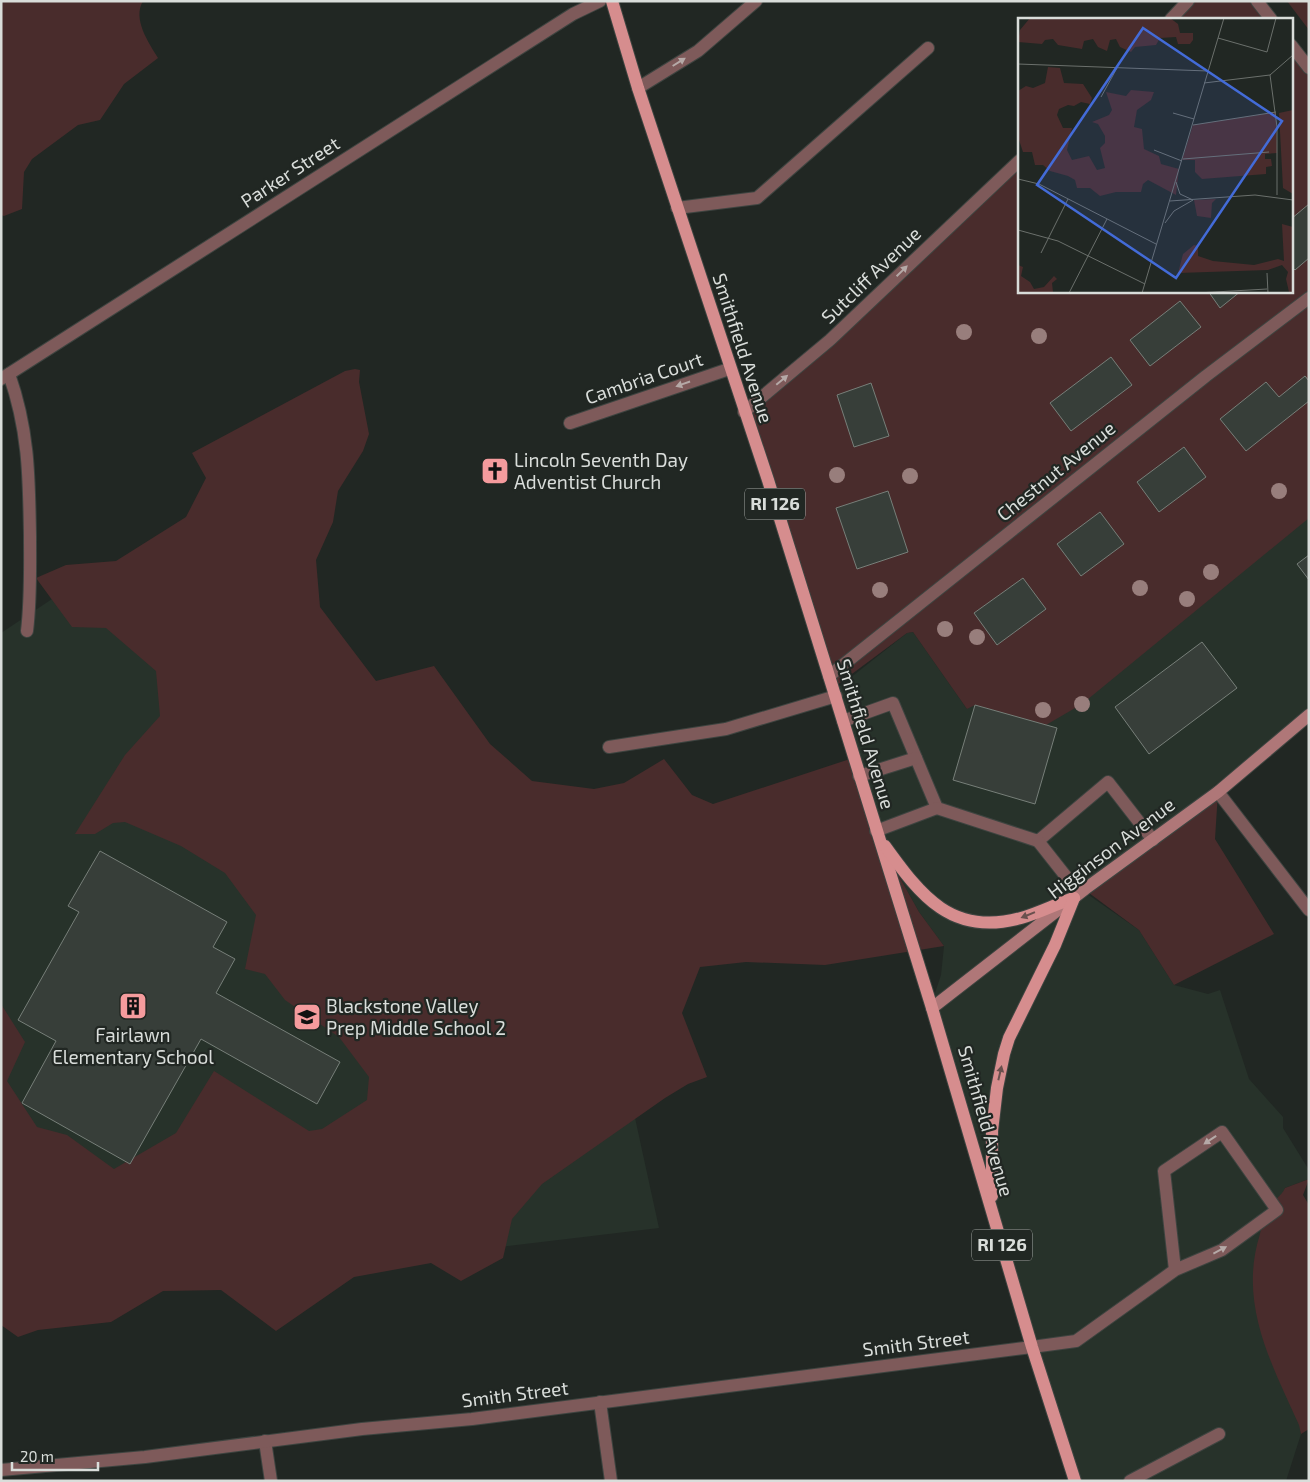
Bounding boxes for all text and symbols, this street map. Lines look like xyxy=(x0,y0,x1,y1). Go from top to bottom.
inset map xyxy=(1018,18,1292,292)
one-way arrow xyxy=(672,58,685,67)
street label: Parker Street xyxy=(236,131,343,212)
street label: Sutcliff Avenue xyxy=(816,221,925,328)
one-way arrow xyxy=(896,265,908,277)
street label: Smithfield Avenue xyxy=(708,270,779,426)
street label: Cambria Court xyxy=(582,347,706,408)
one-way arrow xyxy=(775,374,787,386)
one-way arrow xyxy=(675,381,690,389)
street label: Chestnut Avenue xyxy=(992,416,1119,525)
place label: Lincoln Seventh Day Adventist Church xyxy=(514,448,688,493)
church icon: Lincoln Seventh Day Adventist Church xyxy=(480,456,510,486)
road number: RI 126 xyxy=(745,488,805,520)
street label: Smithfield Avenue xyxy=(833,656,900,812)
street label: Higginson Avenue xyxy=(1043,792,1179,903)
one-way arrow xyxy=(1021,911,1035,919)
building icon: Fairlawn Elementary School xyxy=(118,991,148,1021)
place label: Blackstone Valley Prep Middle School 2 xyxy=(326,994,506,1039)
school or university icon: Blackstone Valley Prep Middle School 2 xyxy=(292,1002,322,1032)
place label: Fairlawn Elementary School xyxy=(52,1023,214,1068)
street label: Smithfield Avenue xyxy=(954,1043,1019,1199)
one-way arrow xyxy=(996,1065,1004,1080)
one-way arrow xyxy=(1204,1136,1217,1145)
road number: RI 126 xyxy=(972,1230,1032,1260)
one-way arrow xyxy=(1212,1246,1227,1254)
street label: Smith Street xyxy=(861,1325,971,1360)
street label: Smith Street xyxy=(460,1376,570,1411)
scale bar xyxy=(12,1440,99,1472)
text: 20 m xyxy=(20,1447,54,1465)

